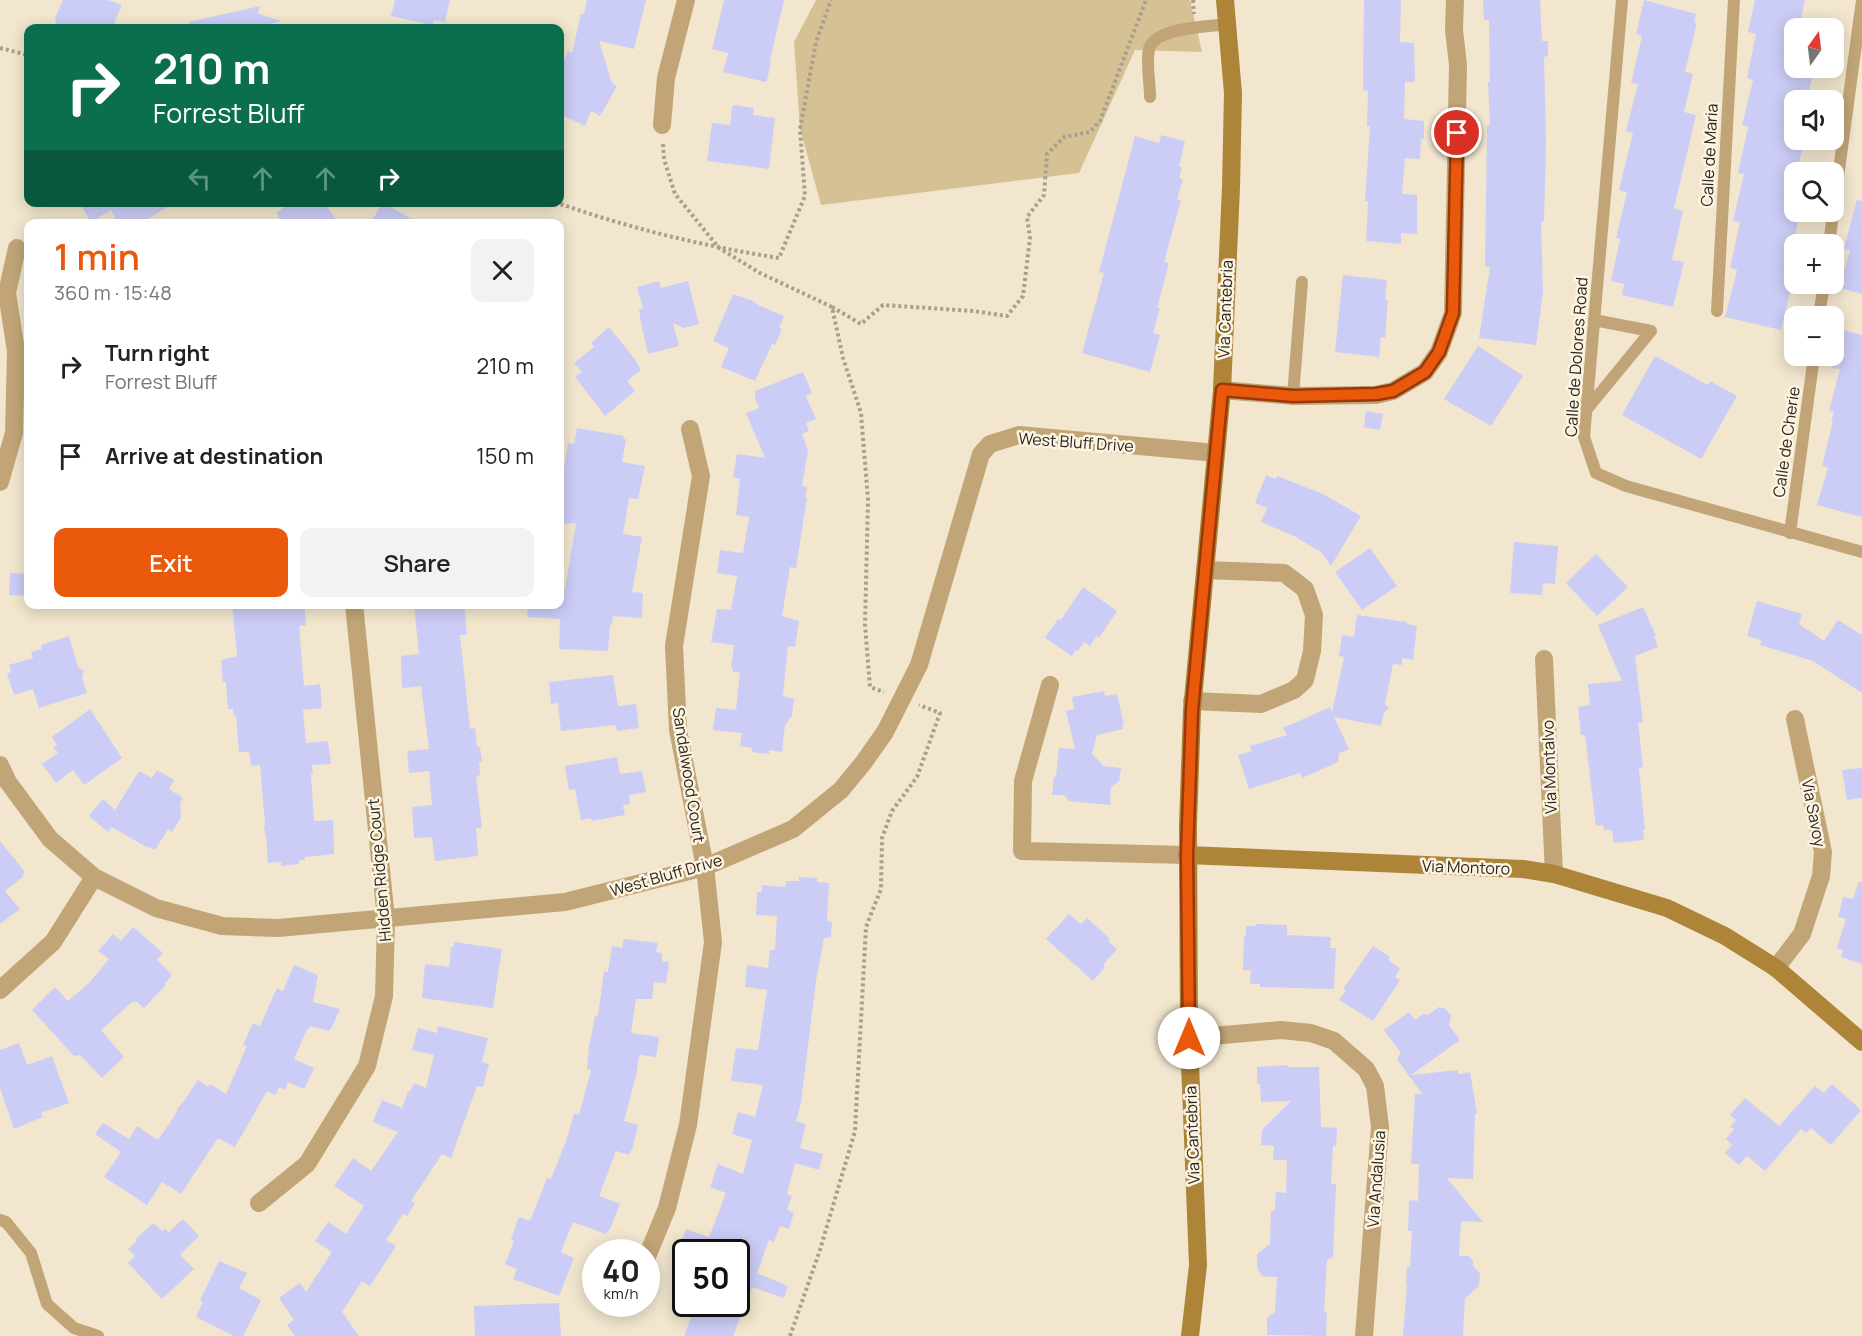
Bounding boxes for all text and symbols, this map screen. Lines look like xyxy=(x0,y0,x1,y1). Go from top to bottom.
north arrow xyxy=(1784,18,1844,78)
map controls xyxy=(1784,18,1844,366)
text: 210 m xyxy=(153,39,270,97)
icon: right xyxy=(54,48,132,126)
button: sound xyxy=(1784,90,1844,150)
text: Forrest Bluff xyxy=(153,94,304,131)
street label: Calle de Maria xyxy=(1695,103,1723,207)
pin xyxy=(1431,107,1482,158)
icon: arrive xyxy=(1440,116,1473,149)
icon: left xyxy=(183,162,216,195)
icon: ahead xyxy=(246,162,279,195)
icon: ahead xyxy=(309,162,342,195)
icon: right xyxy=(372,162,405,195)
button: search xyxy=(1784,162,1844,222)
text: 1 min xyxy=(54,232,140,281)
button: + xyxy=(1784,234,1844,294)
button: close xyxy=(471,239,534,302)
street label: Via Cantebria xyxy=(1212,259,1238,359)
street label: Calle de Dolores Road xyxy=(1559,276,1593,438)
text: 360 m · 15:48 xyxy=(54,279,172,306)
button: − xyxy=(1784,306,1844,366)
text: Turn right xyxy=(105,338,210,368)
icon: right xyxy=(54,350,87,383)
text: 210 m xyxy=(476,351,534,381)
text: Forrest Bluff xyxy=(105,368,217,395)
street label: Calle de Cherie xyxy=(1767,385,1805,499)
street label: West Bluff Drive xyxy=(1018,427,1134,457)
icon: arrive xyxy=(54,440,87,473)
text: Arrive at destination xyxy=(105,441,323,471)
text: 150 m xyxy=(476,441,534,471)
button: Exit xyxy=(54,528,288,597)
button: Share xyxy=(300,528,534,597)
street label: Sandalwood Court xyxy=(667,706,711,844)
street label: Via Montalvo xyxy=(1536,720,1562,814)
street label: Via Savoy xyxy=(1797,777,1831,850)
street label: Hidden Ridge Court xyxy=(362,798,396,942)
street label: West Bluff Drive xyxy=(607,848,725,902)
street label: Via Montoro xyxy=(1422,854,1510,880)
position arrow xyxy=(1157,1006,1221,1070)
street label: Via Cantebria xyxy=(1179,1085,1205,1185)
street label: Via Andalusia xyxy=(1362,1130,1390,1228)
speed limit sign: 50 xyxy=(672,1239,750,1317)
text: 40 xyxy=(602,1250,640,1291)
text: km/h xyxy=(604,1283,638,1304)

